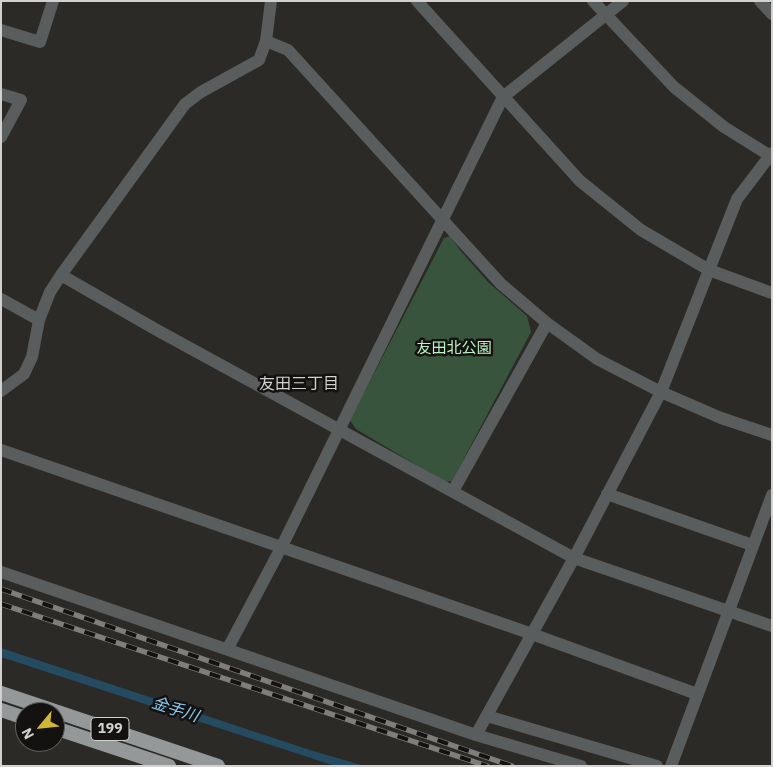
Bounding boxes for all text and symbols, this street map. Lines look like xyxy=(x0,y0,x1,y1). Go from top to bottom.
park label: 友田北公園 xyxy=(417,340,491,358)
district label: 友田三丁目 xyxy=(259,374,339,394)
water label: 金手川 xyxy=(149,693,201,727)
north arrow xyxy=(15,702,65,752)
road number: 199 xyxy=(91,718,129,741)
text: N xyxy=(17,725,38,742)

